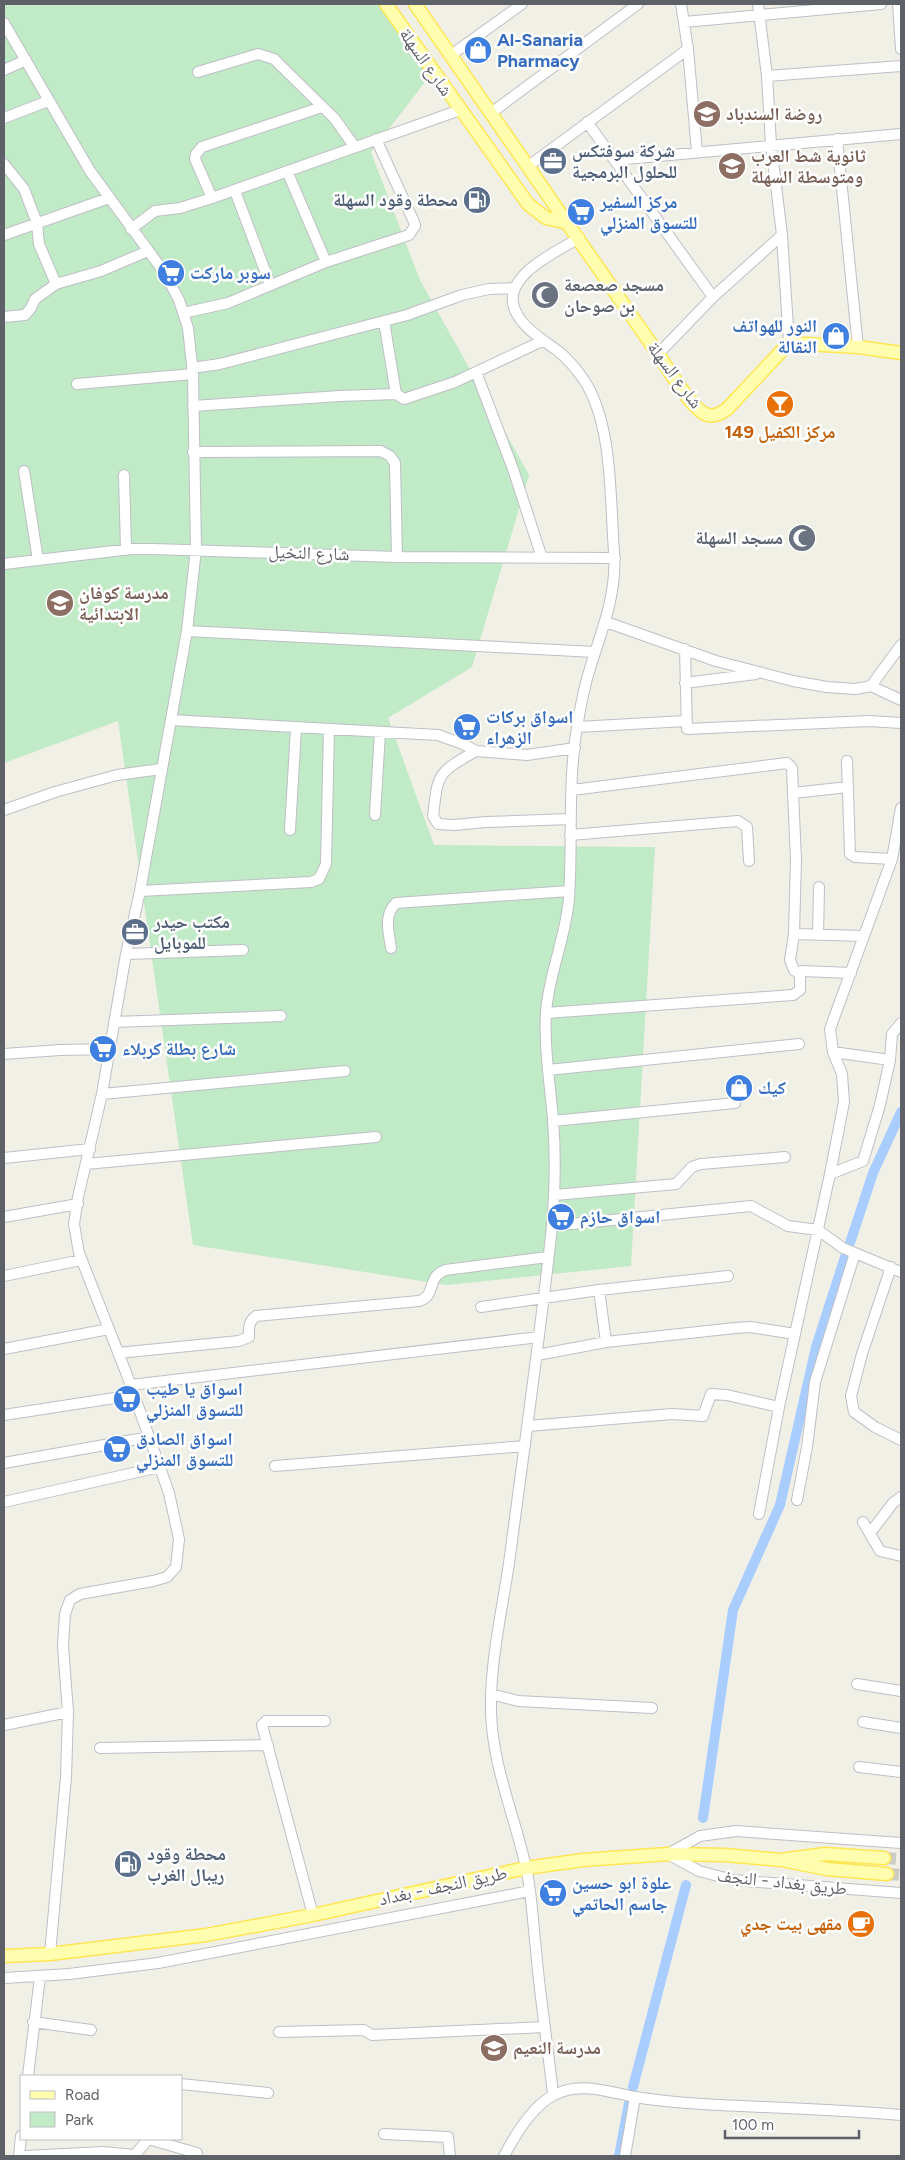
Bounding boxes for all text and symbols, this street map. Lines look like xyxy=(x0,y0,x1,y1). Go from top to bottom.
street label: شارع السهلة xyxy=(395,24,457,100)
place label: Al-Sanaria Pharmacy xyxy=(497,29,583,72)
shop icon: Al-Sanaria Pharmacy xyxy=(463,35,493,65)
school or university icon: روضة السندباد xyxy=(692,99,722,129)
place label: روضة السندباد xyxy=(726,103,822,125)
place label: شركة سوفتكس للحلول البرمجية xyxy=(572,140,677,183)
place label: ثانوية شط العرب ومتوسطة السهلة xyxy=(751,145,866,188)
office icon: شركة سوفتكس للحلول البرمجية xyxy=(538,146,568,176)
school or university icon: ثانوية شط العرب ومتوسطة السهلة xyxy=(717,151,747,181)
fuel station icon: محطة وقود السهلة xyxy=(462,185,492,215)
place label: محطة وقود السهلة xyxy=(333,189,458,211)
place label: مركز السفير للتسوق المنزلي xyxy=(599,191,697,237)
supermarket icon: مركز السفير للتسوق المنزلي xyxy=(566,197,596,227)
supermarket icon: سوبر ماركت xyxy=(156,258,186,288)
place label: سوبر ماركت xyxy=(190,262,271,284)
place label: مسجد صعصعة بن صوحان xyxy=(564,274,664,317)
mosque icon: مسجد صعصعة بن صوحان xyxy=(530,280,560,310)
place label: النور للهواتف النقالة xyxy=(732,315,817,358)
shop icon: النور للهواتف النقالة xyxy=(821,321,851,351)
street label: شارع السهلة xyxy=(643,337,707,413)
bar icon: مركز الكفيل 149 xyxy=(765,389,795,419)
place label: مركز الكفيل 149 xyxy=(724,421,836,443)
mosque icon: مسجد السهلة xyxy=(787,523,817,553)
place label: مسجد السهلة xyxy=(696,527,783,549)
street label: شارع النخيل xyxy=(268,541,350,565)
place label: مدرسة كوفان الابتدائية xyxy=(79,582,169,625)
school or university icon: مدرسة كوفان الابتدائية xyxy=(45,588,75,618)
place label: اسواق بركات الزهراء xyxy=(486,706,573,749)
supermarket icon: اسواق بركات الزهراء xyxy=(452,712,482,742)
place label: مكتب حيدر للموبايل xyxy=(153,911,230,954)
office icon: مكتب حيدر للموبايل xyxy=(120,917,150,947)
supermarket icon: شارع بطلة كربلاء xyxy=(88,1034,118,1064)
place label: شارع بطلة كربلاء xyxy=(122,1038,236,1060)
shop icon: كيك xyxy=(724,1073,754,1103)
place label: كيك xyxy=(758,1077,786,1099)
supermarket icon: اسواق حازم xyxy=(546,1202,576,1232)
place label: اسواق حازم xyxy=(580,1206,660,1229)
place label: اسواق يا طيب للتسوق المنزلي xyxy=(146,1378,243,1424)
supermarket icon: اسواق يا طيب للتسوق المنزلي xyxy=(112,1384,142,1414)
place label: اسواق الصادق للتسوق المنزلي xyxy=(136,1428,233,1474)
supermarket icon: اسواق الصادق للتسوق المنزلي xyxy=(102,1434,132,1464)
place label: محطة وقود ريبال الغرب xyxy=(147,1843,226,1886)
fuel station icon: محطة وقود ريبال الغرب xyxy=(113,1849,143,1879)
street label: طريق النجف - بغداد xyxy=(377,1862,509,1910)
street label: طريق بغداد - النجف xyxy=(716,1864,848,1900)
place label: علوة ابو حسين جاسم الحاتمي xyxy=(572,1872,671,1918)
supermarket icon: علوة ابو حسين جاسم الحاتمي xyxy=(538,1878,568,1908)
cafe icon: مقهى بيت جدي xyxy=(846,1909,876,1939)
place label: مقهى بيت جدي xyxy=(740,1913,842,1938)
school or university icon: مدرسة النعيم xyxy=(479,2033,509,2063)
place label: مدرسة النعيم xyxy=(513,2037,601,2060)
legend xyxy=(20,2075,182,2140)
text: Road xyxy=(65,2086,100,2104)
scale bar xyxy=(725,2108,859,2140)
text: Park xyxy=(65,2111,94,2129)
text: 100 m xyxy=(732,2116,774,2134)

